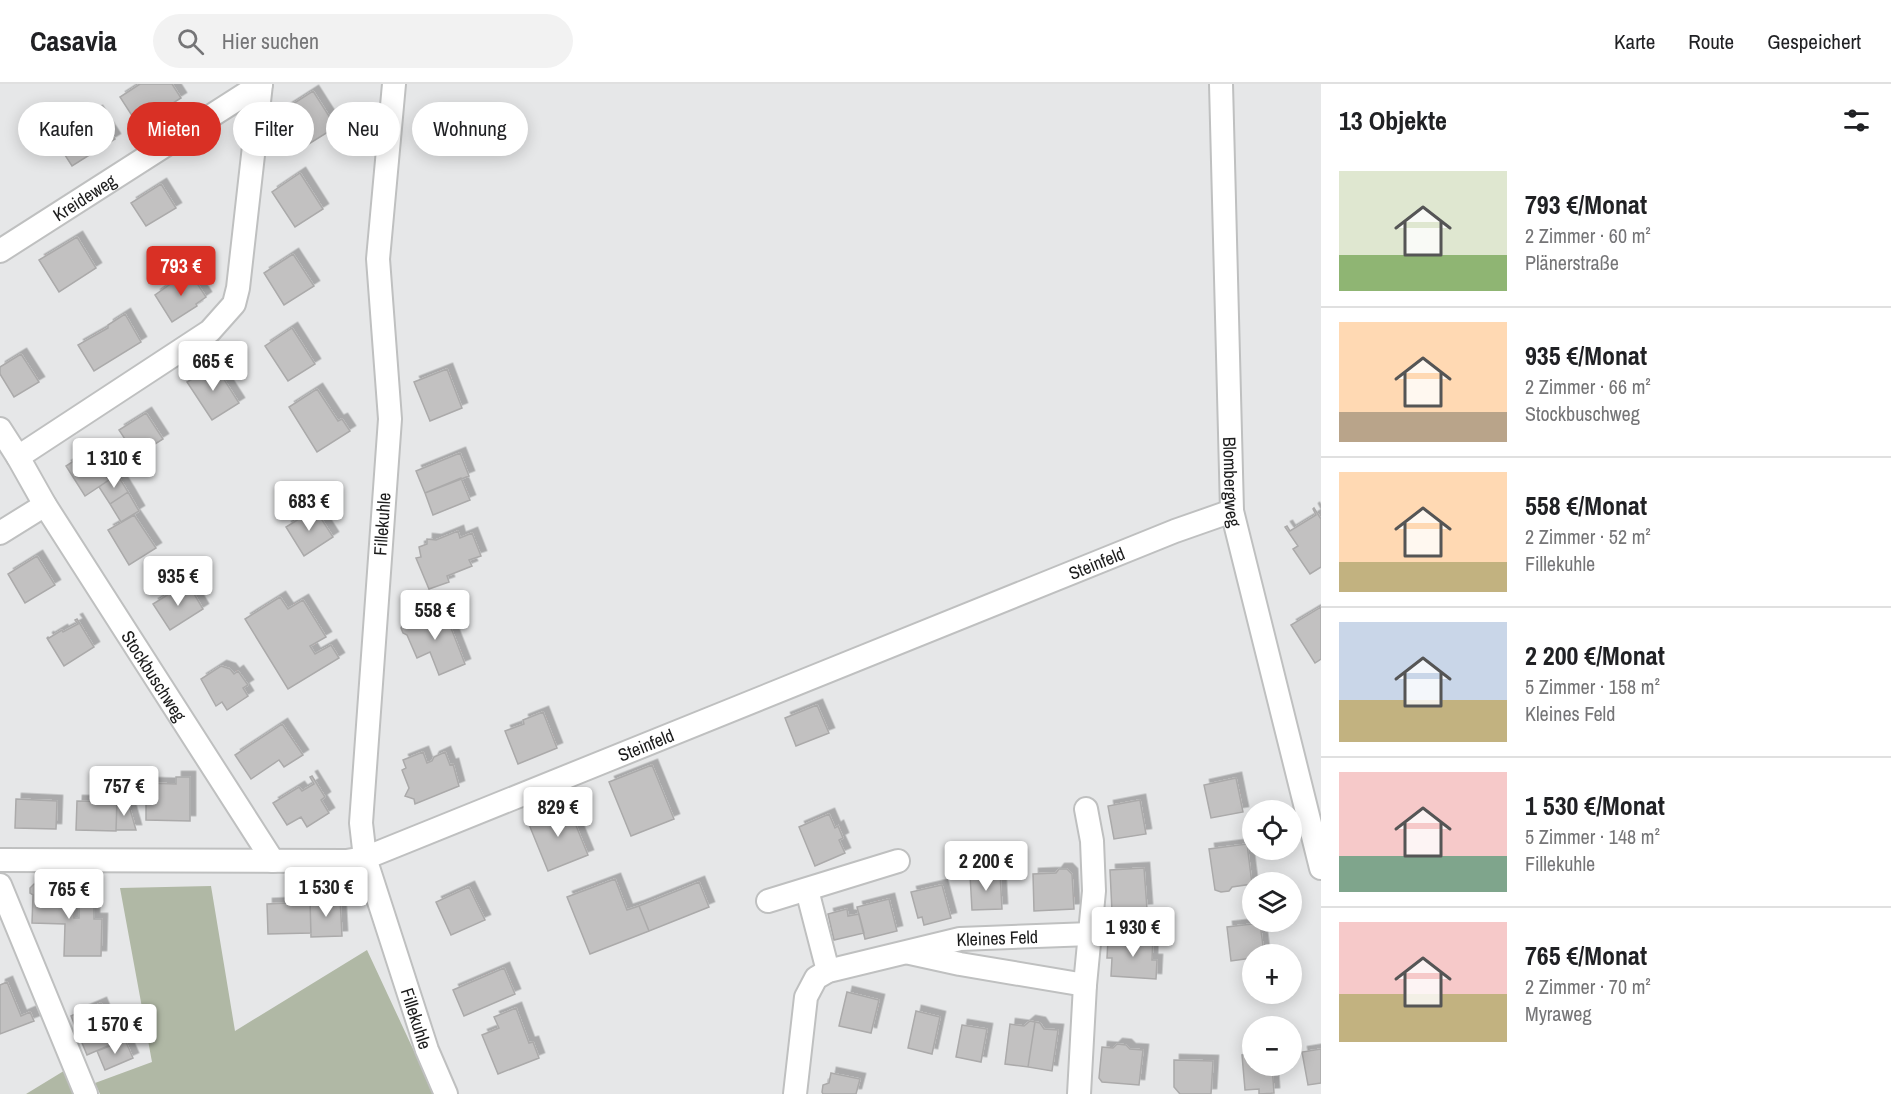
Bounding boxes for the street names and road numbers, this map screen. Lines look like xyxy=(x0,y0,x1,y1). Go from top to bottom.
street label: Kreideweg xyxy=(48,167,121,227)
street label: Blombergweg xyxy=(1218,436,1248,530)
street label: Fillekuhle xyxy=(367,492,397,556)
street label: Steinfeld xyxy=(1065,540,1128,585)
street label: Stockbuschweg xyxy=(116,625,193,727)
street label: Steinfeld xyxy=(614,722,677,767)
street label: Kleines Feld xyxy=(956,924,1038,952)
street label: Fillekuhle xyxy=(395,984,438,1052)

